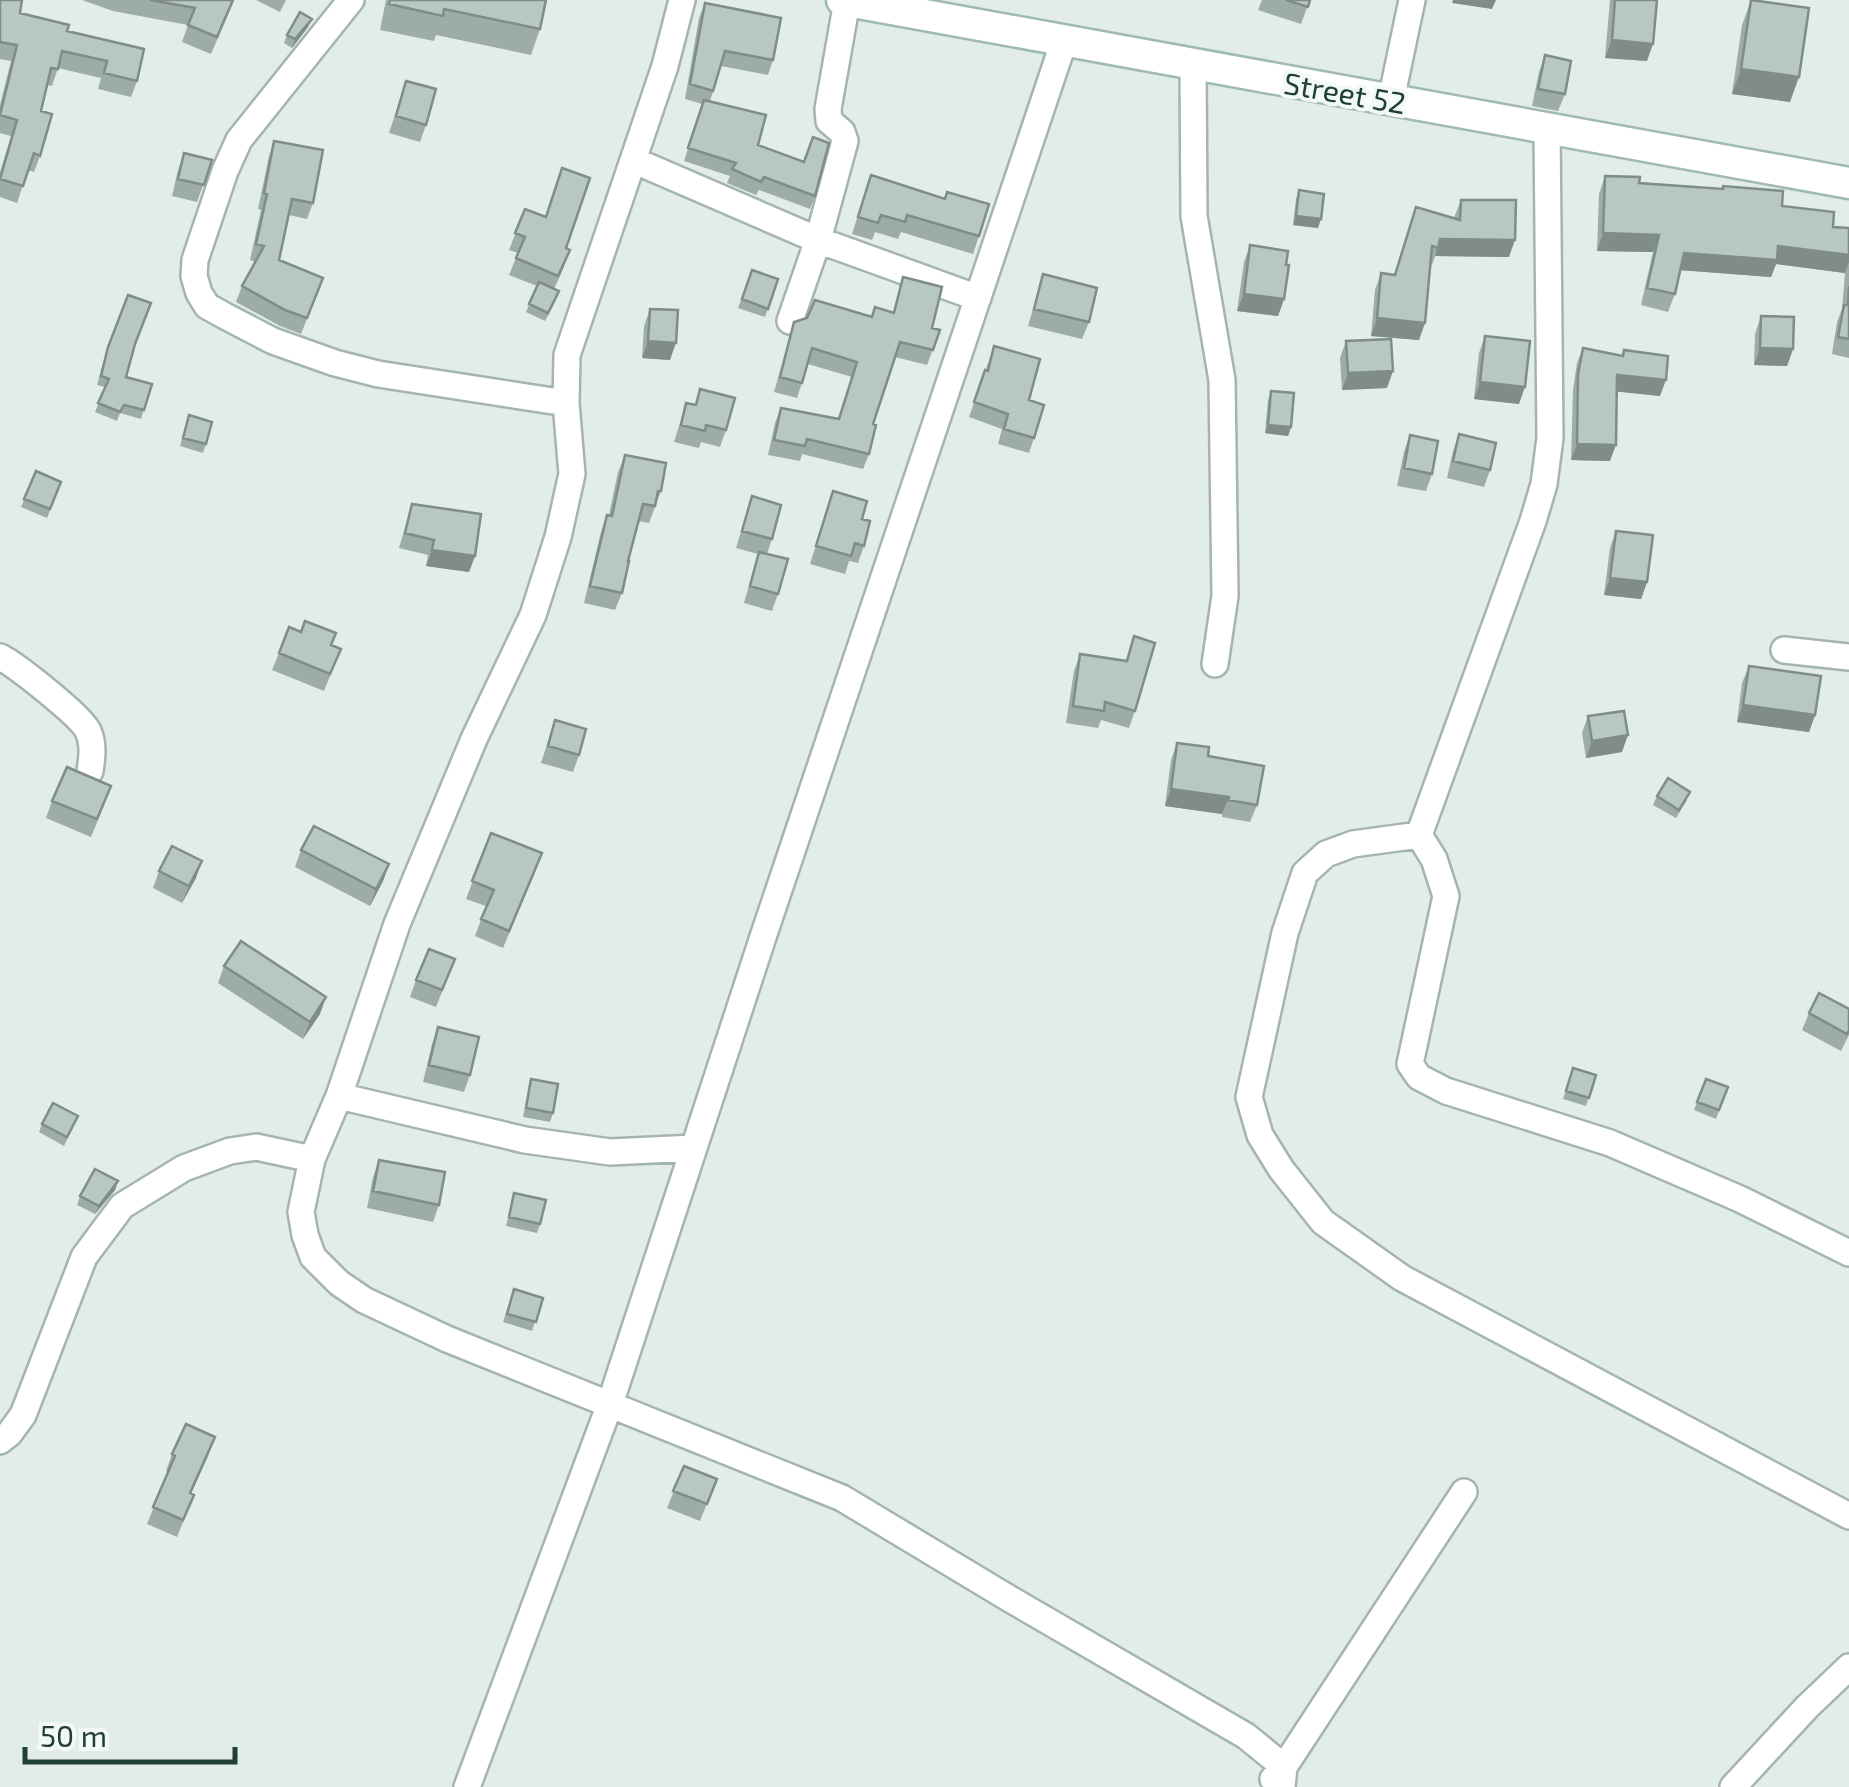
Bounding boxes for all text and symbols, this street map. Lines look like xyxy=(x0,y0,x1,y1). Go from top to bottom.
street label: Street 52 xyxy=(1281,64,1409,120)
scale bar xyxy=(25,1702,235,1764)
text: 50 m xyxy=(40,1717,107,1753)

